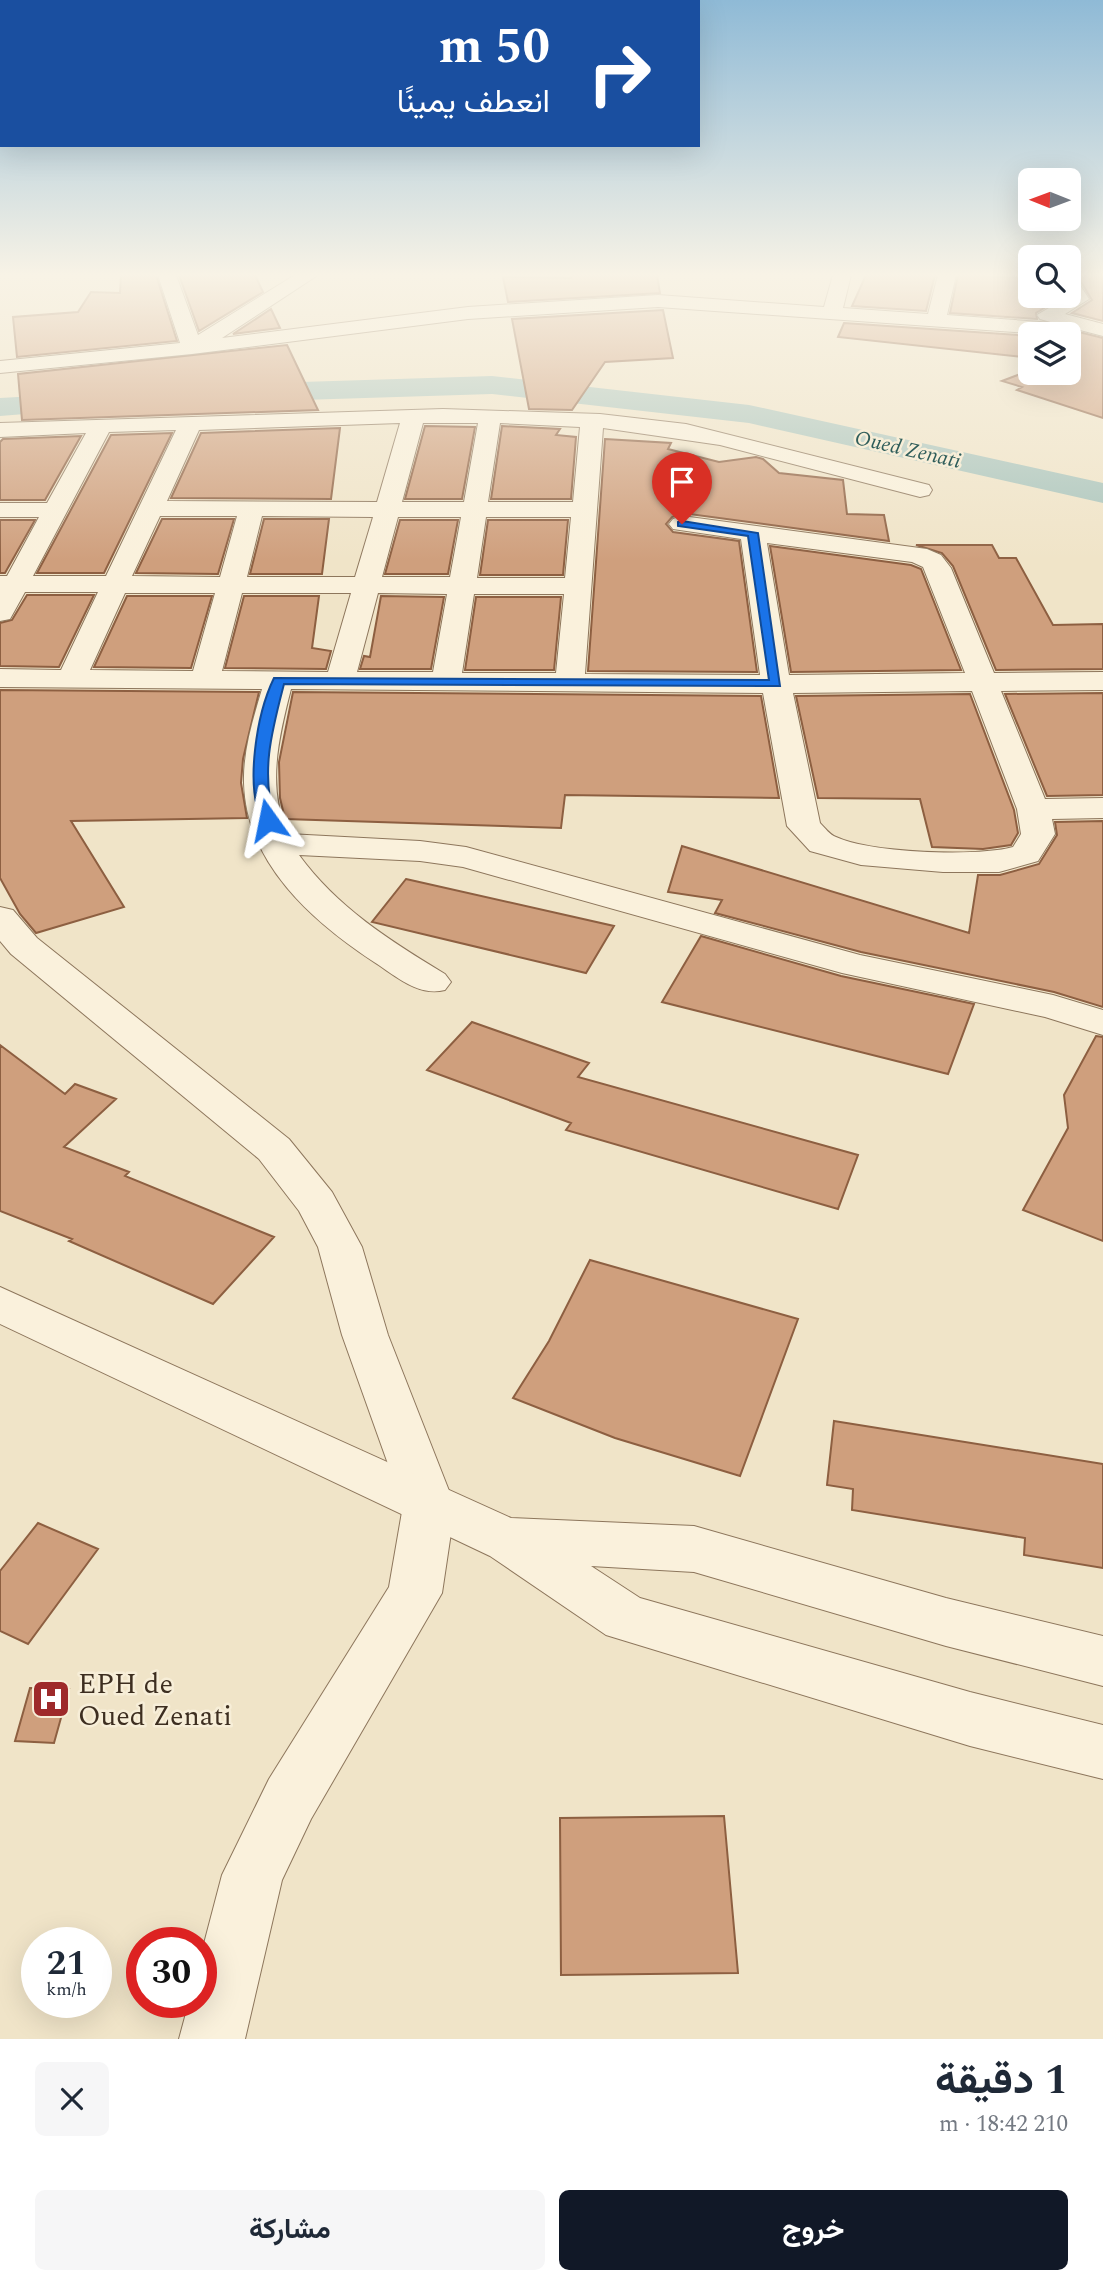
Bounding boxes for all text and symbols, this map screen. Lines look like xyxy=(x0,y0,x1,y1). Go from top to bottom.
text: 50 m xyxy=(439,10,550,85)
icon: right xyxy=(574,28,665,119)
text: انعطف يمينًا xyxy=(397,78,550,127)
north arrow xyxy=(1018,168,1082,231)
map controls xyxy=(1018,168,1081,385)
button: search xyxy=(1018,245,1081,308)
button: layers xyxy=(1018,322,1081,385)
water label: Oued Zenati xyxy=(851,422,964,478)
pin xyxy=(652,452,712,524)
icon: arrive xyxy=(663,463,701,501)
position arrow xyxy=(231,783,305,857)
place label: EPH de Oued Zenati xyxy=(78,1663,232,1738)
hospital icon: EPH de Oued Zenati xyxy=(30,1678,72,1720)
speed limit sign: 30 xyxy=(126,1927,217,2018)
text: 21 xyxy=(47,1937,86,1990)
text: km/h xyxy=(46,1976,87,2003)
text: 1 دقيقة xyxy=(935,2049,1068,2112)
button: close xyxy=(35,2062,109,2136)
text: 210 m · 18:42 xyxy=(939,2107,1068,2142)
button: مشاركة xyxy=(35,2190,545,2270)
button: خروج xyxy=(559,2190,1068,2270)

